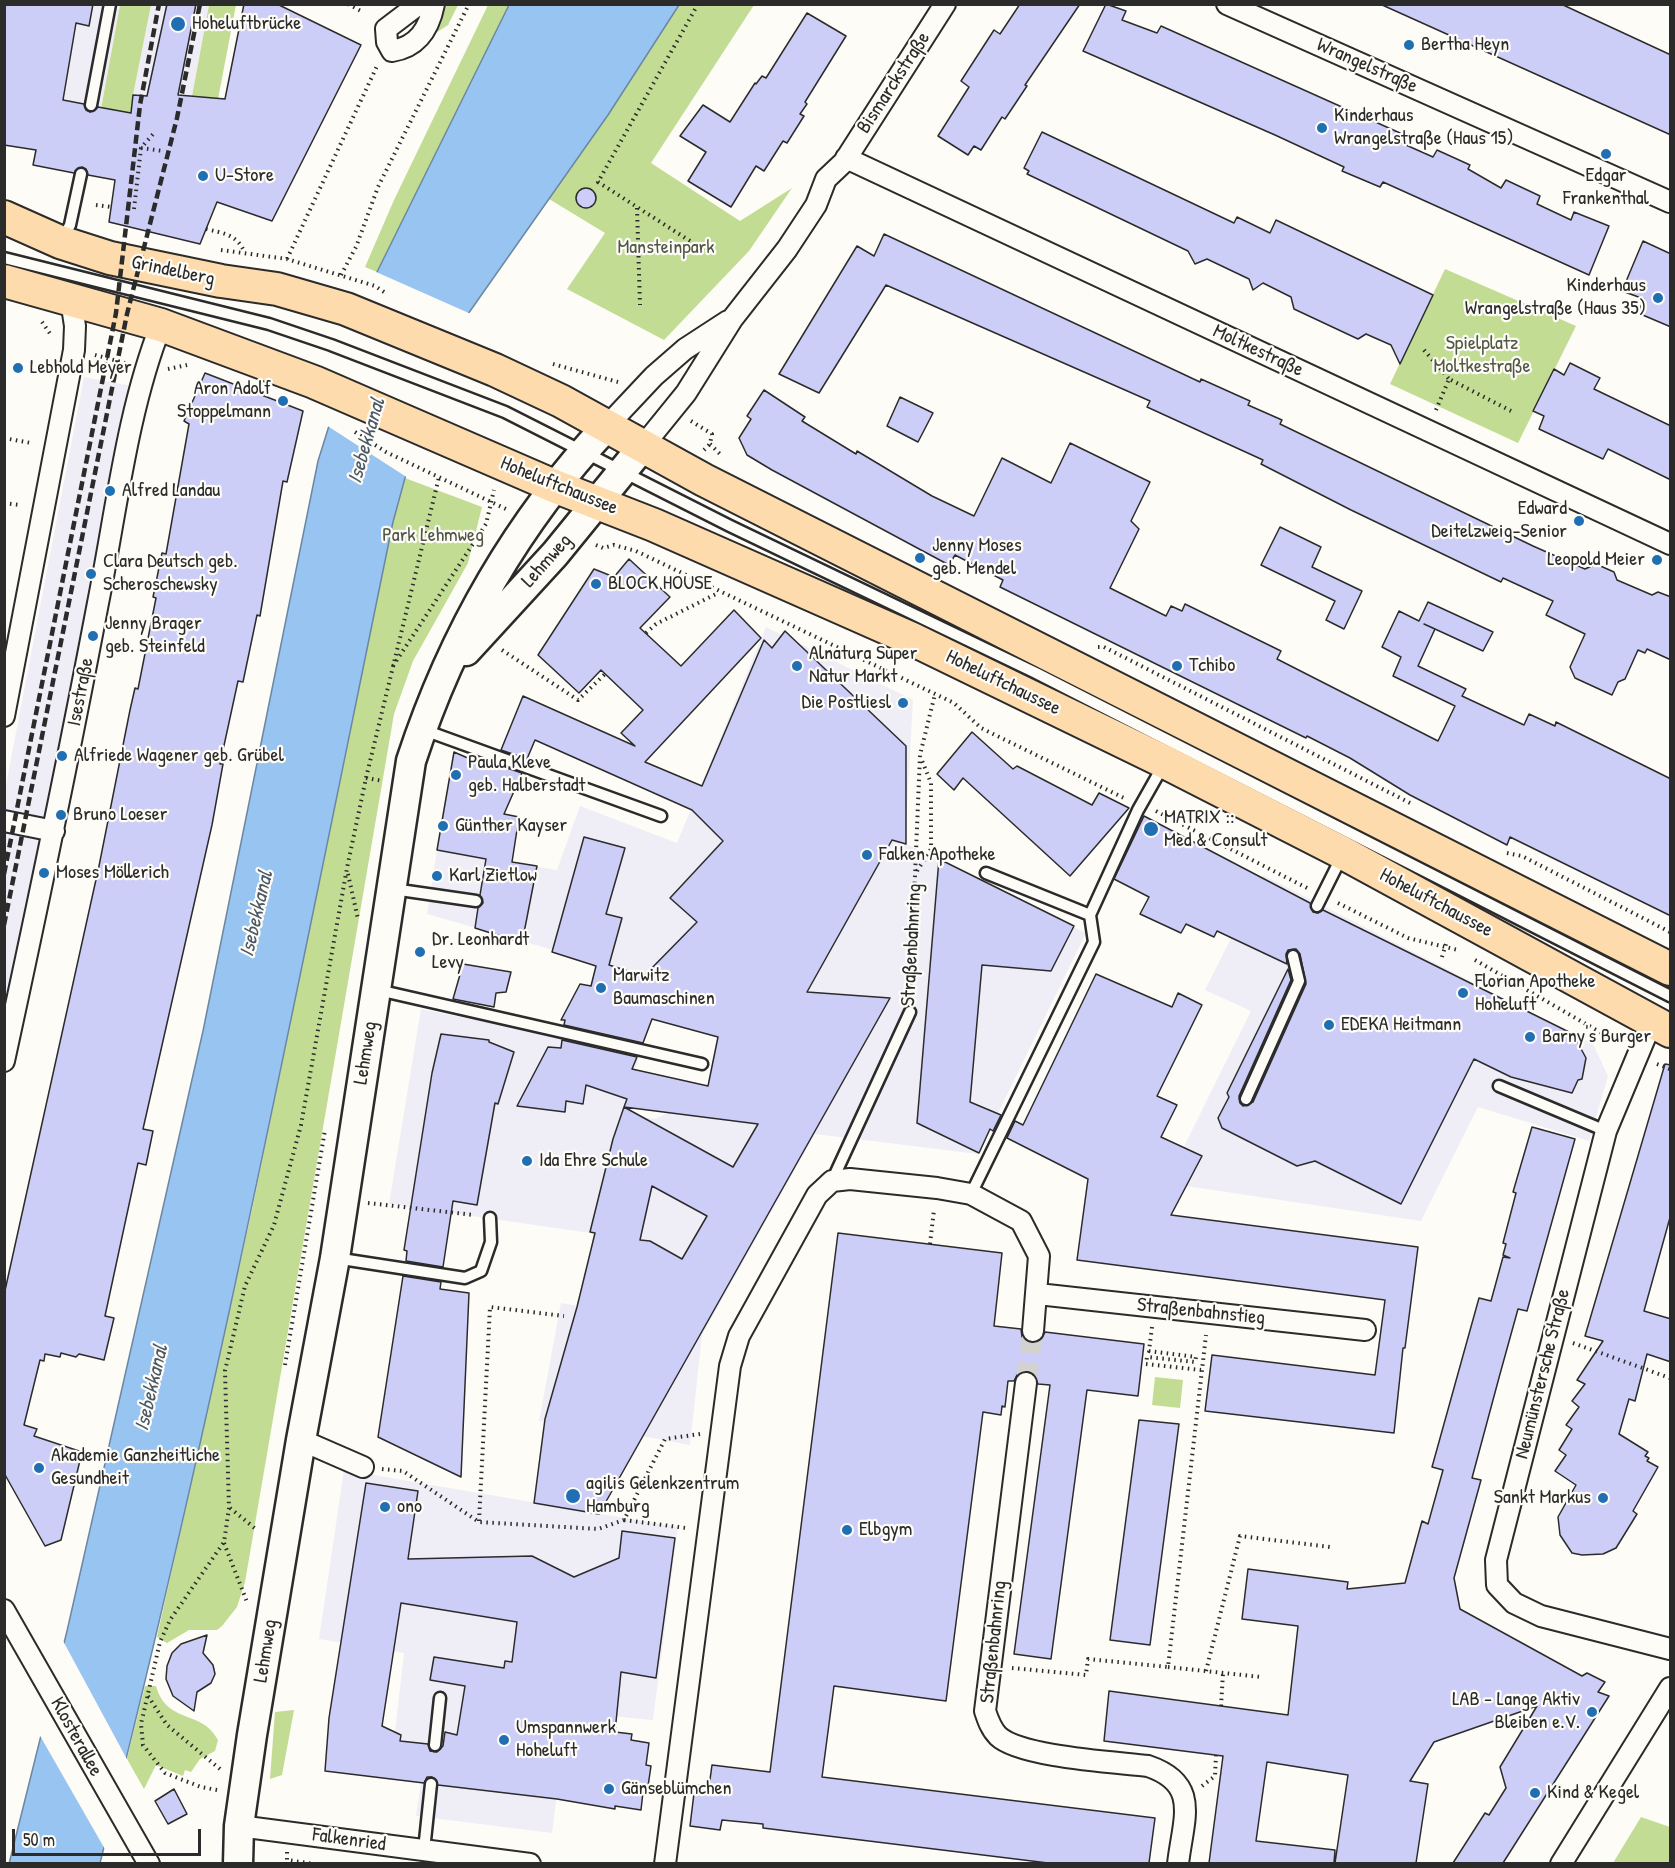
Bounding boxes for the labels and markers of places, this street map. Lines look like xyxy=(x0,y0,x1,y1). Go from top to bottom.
place label: Hoheluftbrücke xyxy=(192,12,301,36)
marker: Hoheluftbrücke xyxy=(169,15,187,33)
place label: Bertha Heyn xyxy=(1421,33,1509,57)
marker: Bertha Heyn xyxy=(1402,38,1416,52)
place label: Kinderhaus Wrangelstraße (Haus 15) xyxy=(1334,104,1514,151)
marker: Kinderhaus Wrangelstraße (Haus 15) xyxy=(1315,121,1329,135)
marker: Edgar Frankenthal xyxy=(1599,147,1613,161)
place label: U-Store xyxy=(215,164,274,188)
place label: Edgar Frankenthal xyxy=(1563,164,1649,211)
marker: U-Store xyxy=(196,169,210,183)
place label: Kinderhaus Wrangelstraße (Haus 35) xyxy=(1465,274,1646,321)
marker: Kinderhaus Wrangelstraße (Haus 35) xyxy=(1651,291,1665,305)
place label: Lebhold Meyer xyxy=(30,356,132,380)
marker: Lebhold Meyer xyxy=(11,361,25,375)
place label: Aron Adolf Stoppelmann xyxy=(177,377,271,424)
marker: Aron Adolf Stoppelmann xyxy=(276,394,290,408)
place label: Alfred Landau xyxy=(122,479,220,503)
marker: Alfred Landau xyxy=(103,484,117,498)
place label: Edward Deitelzweig-Senior xyxy=(1431,497,1567,544)
marker: Edward Deitelzweig-Senior xyxy=(1572,514,1586,528)
place label: Jenny Moses geb. Mendel xyxy=(932,534,1022,581)
place label: Leopold Meier xyxy=(1547,548,1645,572)
place label: Clara Deutsch geb. Scheroschewsky xyxy=(103,550,237,597)
marker: Jenny Moses geb. Mendel xyxy=(913,551,927,565)
marker: Leopold Meier xyxy=(1650,553,1664,567)
marker: Clara Deutsch geb. Scheroschewsky xyxy=(84,567,98,581)
place label: BLOCK HOUSE xyxy=(608,572,712,596)
marker: BLOCK HOUSE xyxy=(589,577,603,591)
place label: Jenny Brager geb. Steinfeld xyxy=(105,612,205,659)
marker: Jenny Brager geb. Steinfeld xyxy=(86,629,100,643)
place label: Alnatura Super Natur Markt xyxy=(809,642,917,689)
place label: Tchibo xyxy=(1189,654,1235,678)
marker: Alnatura Super Natur Markt xyxy=(790,659,804,673)
marker: Tchibo xyxy=(1170,659,1184,673)
place label: Die Postliesl xyxy=(801,691,891,715)
marker: Die Postliesl xyxy=(896,696,910,710)
place label: Alfriede Wagener geb. Grübel xyxy=(74,744,284,768)
marker: Alfriede Wagener geb. Grübel xyxy=(55,749,69,763)
place label: Paula Kleve geb. Halberstadt xyxy=(468,751,585,798)
marker: Paula Kleve geb. Halberstadt xyxy=(449,768,463,782)
place label: Bruno Loeser xyxy=(73,803,167,827)
place label: MATRIX :: Med & Consult xyxy=(1164,806,1267,853)
marker: Bruno Loeser xyxy=(54,808,68,822)
place label: Günther Kayser xyxy=(455,814,567,838)
marker: Günther Kayser xyxy=(436,819,450,833)
marker: MATRIX :: Med & Consult xyxy=(1142,820,1160,838)
place label: Falken Apotheke xyxy=(879,843,995,867)
marker: Falken Apotheke xyxy=(860,848,874,862)
place label: Moses Möllerich xyxy=(56,861,169,885)
place label: Karl Zietlow xyxy=(449,864,537,888)
marker: Moses Möllerich xyxy=(37,866,51,880)
marker: Karl Zietlow xyxy=(430,869,444,883)
place label: Dr. Leonhardt Levy xyxy=(432,928,529,975)
marker: Dr. Leonhardt Levy xyxy=(413,945,427,959)
place label: Marwitz Baumaschinen xyxy=(613,964,715,1011)
place label: Florian Apotheke Hoheluft xyxy=(1475,970,1595,1017)
marker: Marwitz Baumaschinen xyxy=(594,981,608,995)
marker: Florian Apotheke Hoheluft xyxy=(1456,986,1470,1000)
place label: EDEKA Heitmann xyxy=(1341,1013,1461,1037)
marker: EDEKA Heitmann xyxy=(1322,1018,1336,1032)
place label: Barny's Burger xyxy=(1542,1025,1651,1049)
marker: Barny's Burger xyxy=(1523,1030,1537,1044)
place label: Ida Ehre Schule xyxy=(539,1149,648,1173)
marker: Ida Ehre Schule xyxy=(520,1154,534,1168)
place label: Akademie Ganzheitliche Gesundheit xyxy=(51,1444,220,1491)
marker: Akademie Ganzheitliche Gesundheit xyxy=(32,1461,46,1475)
place label: agilis Gelenkzentrum Hamburg xyxy=(586,1472,739,1519)
place label: Sankt Markus xyxy=(1494,1486,1591,1510)
marker: agilis Gelenkzentrum Hamburg xyxy=(564,1487,582,1505)
marker: Sankt Markus xyxy=(1596,1491,1610,1505)
place label: ono xyxy=(397,1495,422,1519)
marker: ono xyxy=(378,1500,392,1514)
place label: Elbgym xyxy=(859,1518,912,1542)
marker: Elbgym xyxy=(840,1523,854,1537)
place label: LAB - Lange Aktiv Bleiben e.V. xyxy=(1452,1688,1580,1735)
marker: LAB - Lange Aktiv Bleiben e.V. xyxy=(1585,1705,1599,1719)
place label: Umspannwerk Hoheluft xyxy=(516,1716,616,1763)
marker: Umspannwerk Hoheluft xyxy=(497,1733,511,1747)
place label: Gänseblümchen xyxy=(621,1777,731,1801)
place label: Kind & Kegel xyxy=(1547,1781,1639,1805)
marker: Gänseblümchen xyxy=(602,1782,616,1796)
marker: Kind & Kegel xyxy=(1528,1786,1542,1800)

